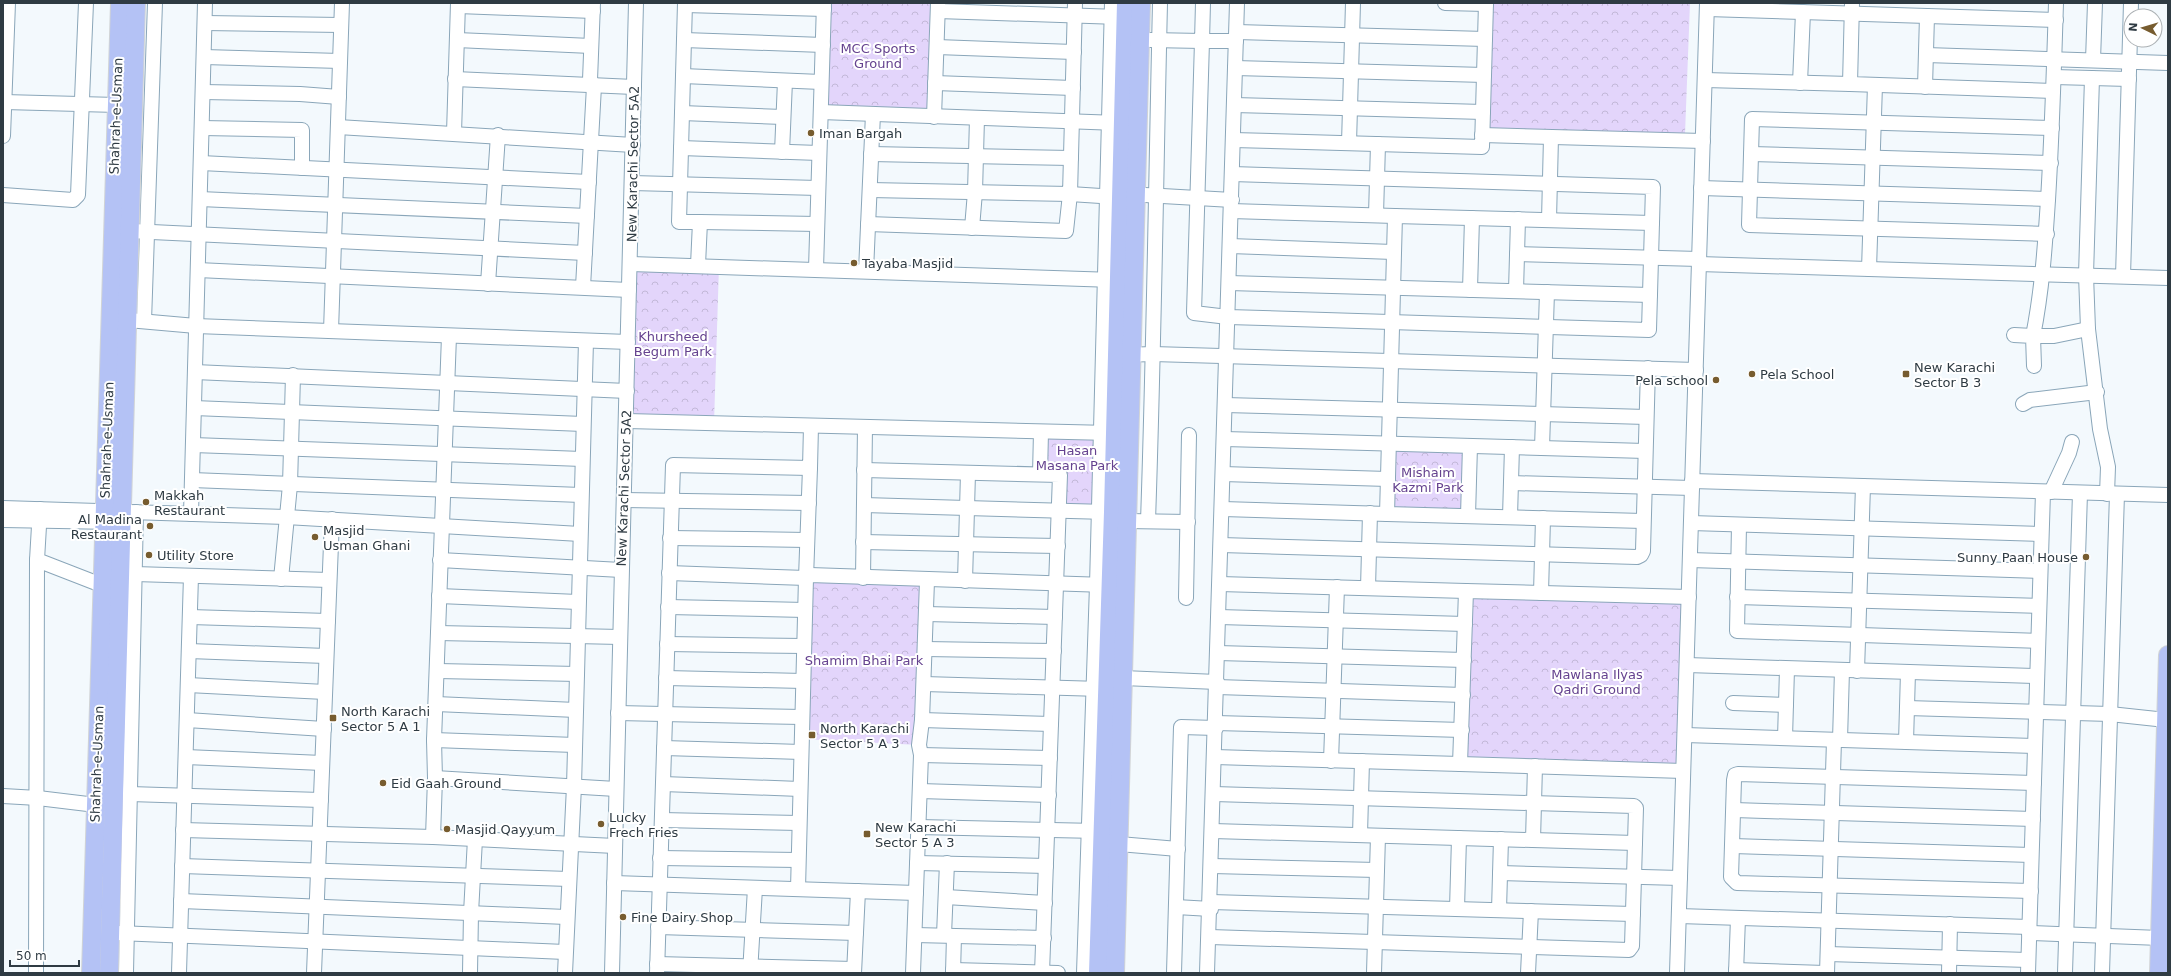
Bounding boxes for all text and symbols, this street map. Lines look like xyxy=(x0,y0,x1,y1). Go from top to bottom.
north arrow xyxy=(2123,8,2163,48)
text: N xyxy=(2127,22,2140,32)
park label: MCC Sports Ground xyxy=(840,41,916,71)
street label: Shahrah-e-Usman xyxy=(106,57,126,175)
street label: New Karachi Sector 5A2 xyxy=(624,86,642,242)
place label: Iman Bargah xyxy=(819,126,902,141)
marker: Iman Bargah xyxy=(806,128,816,138)
place label: Tayaba Masjid xyxy=(861,256,953,271)
marker: Tayaba Masjid xyxy=(849,258,859,268)
park label: Khursheed Begum Park xyxy=(634,329,713,359)
place label: New Karachi Sector B 3 xyxy=(1914,360,1995,390)
place label: Pela School xyxy=(1760,367,1834,382)
marker: Pela School xyxy=(1747,369,1757,379)
marker: New Karachi Sector B 3 xyxy=(1901,369,1911,379)
place label: Pela school xyxy=(1635,373,1708,388)
marker: Pela school xyxy=(1711,375,1721,385)
street label: Shahrah-e-Usman xyxy=(97,381,117,499)
street label: New Karachi Sector 5A2 xyxy=(614,410,634,566)
park label: Hasan Masana Park xyxy=(1036,443,1119,473)
park label: Mishaim Kazmi Park xyxy=(1392,465,1464,495)
place label: Makkah Restaurant xyxy=(154,488,225,518)
marker: Makkah Restaurant xyxy=(141,497,151,507)
place label: Al Madina Restaurant xyxy=(71,512,142,542)
marker: Al Madina Restaurant xyxy=(145,521,155,531)
place label: Masjid Usman Ghani xyxy=(323,523,410,553)
marker: Masjid Usman Ghani xyxy=(310,532,320,542)
place label: Utility Store xyxy=(157,548,234,563)
marker: Utility Store xyxy=(144,550,154,560)
place label: Sunny Paan House xyxy=(1957,550,2078,565)
marker: Sunny Paan House xyxy=(2081,552,2091,562)
park label: Shamim Bhai Park xyxy=(805,653,924,668)
park label: Mawlana Ilyas Qadri Ground xyxy=(1551,667,1643,697)
place label: North Karachi Sector 5 A 1 xyxy=(341,704,430,734)
street label: Shahrah-e-Usman xyxy=(87,705,107,823)
marker: North Karachi Sector 5 A 1 xyxy=(328,713,338,723)
place label: North Karachi Sector 5 A 3 xyxy=(820,721,909,751)
marker: North Karachi Sector 5 A 3 xyxy=(807,730,817,740)
place label: Eid Gaah Ground xyxy=(391,776,501,791)
marker: Eid Gaah Ground xyxy=(378,778,388,788)
place label: Lucky Frech Fries xyxy=(609,810,679,840)
marker: Lucky Frech Fries xyxy=(596,819,606,829)
place label: New Karachi Sector 5 A 3 xyxy=(875,820,956,850)
place label: Masjid Qayyum xyxy=(455,822,555,837)
marker: Masjid Qayyum xyxy=(442,824,452,834)
marker: New Karachi Sector 5 A 3 xyxy=(862,829,872,839)
place label: Fine Dairy Shop xyxy=(631,910,733,925)
marker: Fine Dairy Shop xyxy=(618,912,628,922)
scale bar xyxy=(10,942,79,968)
text: 50 m xyxy=(16,949,47,963)

